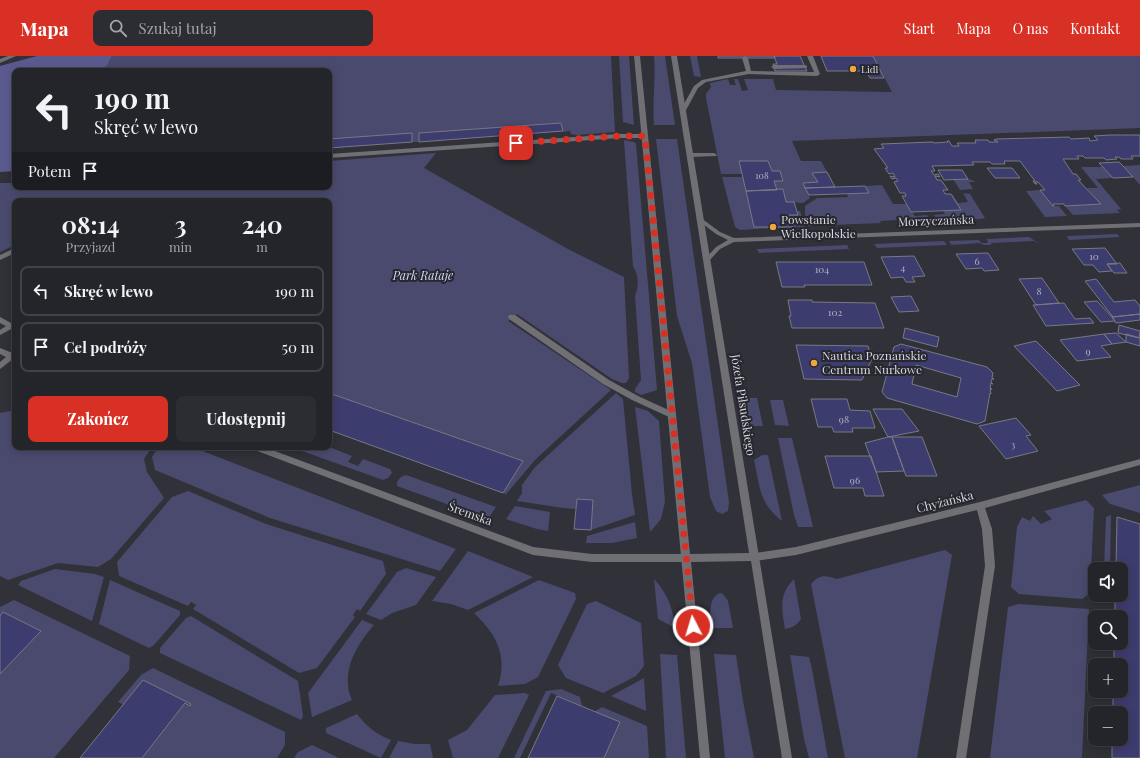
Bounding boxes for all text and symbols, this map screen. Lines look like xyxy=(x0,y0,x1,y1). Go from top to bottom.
search box xyxy=(93,10,373,46)
text: Mapa xyxy=(20,15,69,41)
icon: search xyxy=(107,17,129,39)
text: Szukaj tutaj xyxy=(139,18,216,38)
text: Start xyxy=(904,19,935,38)
text: Mapa xyxy=(957,19,991,38)
text: O nas xyxy=(1013,19,1048,38)
text: Kontakt xyxy=(1070,19,1120,38)
place label: Lidl xyxy=(861,62,879,76)
marker: Lidl xyxy=(848,64,858,74)
text: 190 m xyxy=(94,79,170,116)
icon: left xyxy=(28,84,80,136)
text: Skręć w lewo xyxy=(94,115,198,139)
pin xyxy=(499,126,533,160)
icon: arrive xyxy=(505,132,527,154)
icon: arrive xyxy=(79,160,101,182)
text: Potem xyxy=(28,161,71,181)
house number: 108 xyxy=(755,169,769,181)
text: 08:14 xyxy=(62,208,119,240)
text: 3 xyxy=(175,208,186,240)
text: 240 xyxy=(242,208,282,240)
place label: Powstanie Wielkopolskie xyxy=(780,211,856,241)
street label: Morzyczańska xyxy=(898,211,974,229)
marker: Powstanie Wielkopolskie xyxy=(768,222,778,232)
text: Przyjazd xyxy=(66,238,115,255)
text: min xyxy=(169,238,192,255)
text: m xyxy=(256,238,268,255)
house number: 10 xyxy=(1089,249,1099,263)
house number: 6 xyxy=(974,254,980,268)
house number: 4 xyxy=(901,260,906,274)
house number: 104 xyxy=(815,262,829,276)
park label: Park Rataje xyxy=(392,267,453,283)
icon: left xyxy=(30,280,52,302)
text: Skręć w lewo xyxy=(64,281,153,301)
text: 190 m xyxy=(275,281,314,301)
house number: 8 xyxy=(1036,284,1042,298)
house number: 102 xyxy=(828,305,842,319)
icon: arrive xyxy=(30,336,52,358)
text: Cel podróży xyxy=(64,337,147,357)
text: 50 m xyxy=(282,337,314,357)
house number: 9 xyxy=(1085,344,1091,358)
place label: Nautica Poznańskie Centrum Nurkowe xyxy=(822,347,927,377)
street label: Józefa Piłsudskiego xyxy=(728,352,760,457)
marker: Nautica Poznańskie Centrum Nurkowe xyxy=(809,358,819,368)
button: Zakończ xyxy=(28,396,168,442)
button: Udostępnij xyxy=(176,396,316,442)
house number: 98 xyxy=(839,412,849,426)
house number: 3 xyxy=(1011,437,1016,451)
house number: 96 xyxy=(850,473,860,487)
street label: Chyżańska xyxy=(915,486,975,516)
street label: Śremska xyxy=(446,498,495,528)
map controls xyxy=(1088,562,1128,746)
button: sound xyxy=(1088,562,1128,602)
position arrow xyxy=(672,605,714,647)
button: search xyxy=(1088,610,1128,650)
button: + xyxy=(1088,658,1128,698)
button: − xyxy=(1088,706,1128,746)

